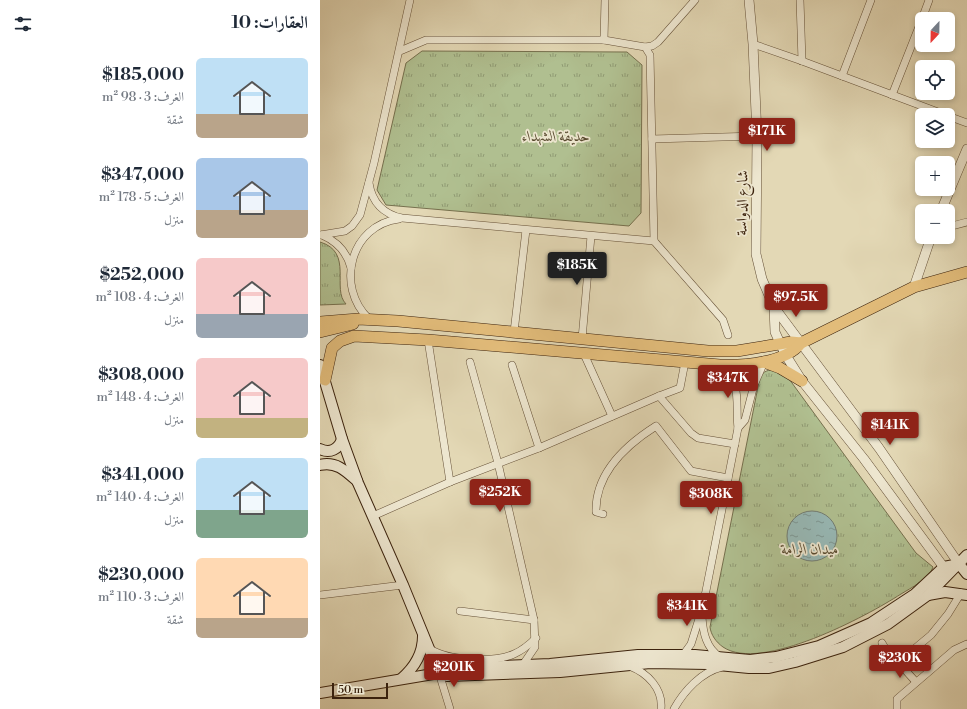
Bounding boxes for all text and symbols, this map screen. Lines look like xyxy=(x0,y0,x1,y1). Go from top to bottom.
text: العقارات: 10 xyxy=(231,12,308,34)
north arrow xyxy=(915,12,955,52)
map controls xyxy=(915,12,955,244)
icon: filters xyxy=(12,13,34,35)
button: locate xyxy=(915,60,955,100)
text: $185,000 xyxy=(102,64,184,86)
icon: home xyxy=(228,74,276,122)
text: الغرف: 3 · 98 m² xyxy=(102,89,184,105)
button: layers xyxy=(915,108,955,148)
text: شقة xyxy=(167,112,184,128)
pin: $171K xyxy=(739,118,795,152)
text: $171K xyxy=(748,123,786,139)
park label: حديقة الشهداء xyxy=(522,127,590,146)
button: + xyxy=(915,156,955,196)
text: $347,000 xyxy=(101,164,184,186)
street label: شارع الدواسة xyxy=(732,170,756,236)
icon: home xyxy=(228,174,276,222)
text: الغرف: 5 · 178 m² xyxy=(99,189,184,205)
button: − xyxy=(915,204,955,244)
text: منزل xyxy=(164,212,184,228)
pin: $185K xyxy=(549,252,605,286)
text: $185K xyxy=(557,257,597,273)
text: $252,000 xyxy=(100,264,184,286)
icon: home xyxy=(228,274,276,322)
pin: $97.5K xyxy=(763,284,829,318)
text: الغرف: 4 · 108 m² xyxy=(96,289,184,305)
text: $97.5K xyxy=(773,289,819,305)
text: منزل xyxy=(164,312,184,328)
text: $308,000 xyxy=(98,364,184,386)
pin: $347K xyxy=(700,365,756,399)
text: $347K xyxy=(707,370,749,386)
icon: home xyxy=(228,374,276,422)
text: الغرف: 4 · 148 m² xyxy=(97,389,184,405)
text: منزل xyxy=(164,412,184,428)
pin: $141K xyxy=(862,412,918,446)
text: $141K xyxy=(871,417,909,433)
text: $341,000 xyxy=(102,464,184,486)
icon: home xyxy=(228,474,276,522)
pin: $252K xyxy=(472,479,528,513)
pin: $308K xyxy=(683,481,739,515)
text: $252K xyxy=(479,484,521,500)
text: $308K xyxy=(689,486,733,502)
text: الغرف: 4 · 140 m² xyxy=(96,489,184,505)
text: منزل xyxy=(164,512,184,528)
park label: ميدان الرامة xyxy=(779,540,839,559)
text: $230,000 xyxy=(98,564,184,586)
icon: home xyxy=(228,574,276,622)
text: الغرف: 3 · 110 m² xyxy=(98,589,184,605)
pin: $341K xyxy=(659,593,715,627)
text: $341K xyxy=(666,598,708,614)
text: شقة xyxy=(167,612,184,628)
pin: $230K xyxy=(872,645,928,679)
text: $230K xyxy=(878,650,922,666)
pin: $201K xyxy=(426,654,482,688)
text: $201K xyxy=(433,659,475,675)
scale bar xyxy=(332,681,388,700)
text: 50 m xyxy=(338,683,363,697)

